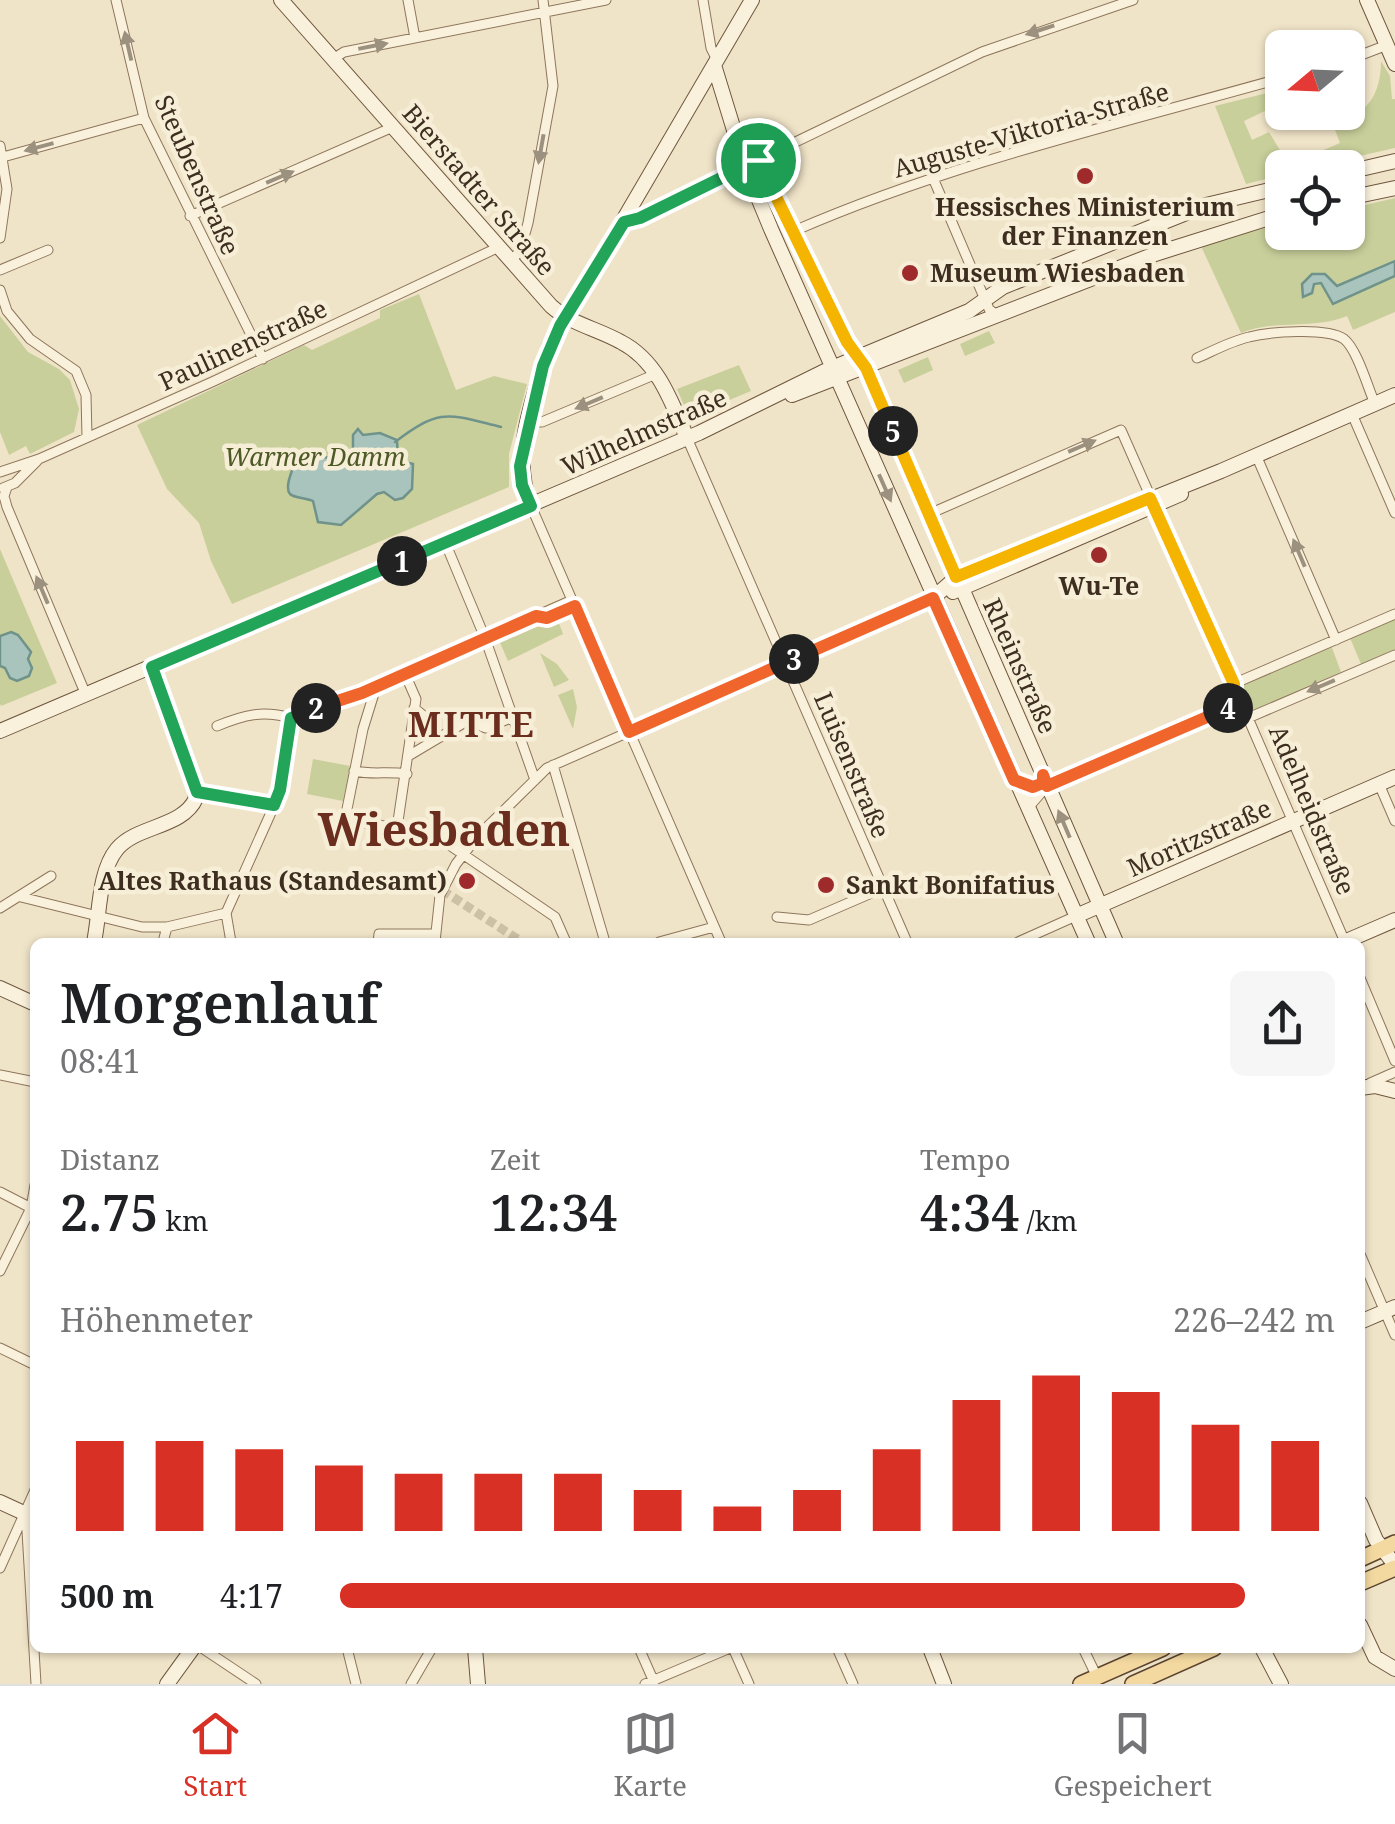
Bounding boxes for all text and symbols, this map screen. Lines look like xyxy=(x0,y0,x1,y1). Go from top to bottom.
one-way arrow xyxy=(1024,23,1055,38)
one-way arrow xyxy=(120,30,135,61)
north arrow xyxy=(1265,30,1365,130)
map controls xyxy=(1265,30,1365,250)
one-way arrow xyxy=(358,38,389,54)
street label: Auguste-Viktoria-Straße xyxy=(889,73,1172,185)
street label: Steubenstraße xyxy=(148,89,248,260)
street label: Bierstadter Straße xyxy=(396,96,564,282)
pin xyxy=(716,118,801,203)
icon: arrive xyxy=(731,133,786,188)
one-way arrow xyxy=(533,134,548,165)
one-way arrow xyxy=(24,140,54,155)
button: locate xyxy=(1265,150,1365,250)
marker: Hessisches Ministerium der Finanzen xyxy=(1074,165,1096,187)
one-way arrow xyxy=(265,169,295,185)
place label: Hessisches Ministerium der Finanzen xyxy=(935,189,1235,252)
place label: Museum Wiesbaden xyxy=(930,255,1185,289)
marker: Museum Wiesbaden xyxy=(899,262,921,284)
street label: Paulinenstraße xyxy=(153,290,332,398)
street label: Wilhelmstraße xyxy=(556,379,732,483)
one-way arrow xyxy=(574,395,604,411)
pin: 5 xyxy=(868,406,918,456)
text: 5 xyxy=(885,412,901,450)
one-way arrow xyxy=(1068,438,1098,454)
park label: Warmer Damm xyxy=(224,439,406,473)
one-way arrow xyxy=(877,473,893,503)
pin: 1 xyxy=(377,536,427,586)
one-way arrow xyxy=(1291,538,1307,568)
text: 1 xyxy=(394,542,410,580)
marker: Wu-Te xyxy=(1088,544,1110,566)
place label: Wu-Te xyxy=(1059,568,1139,602)
one-way arrow xyxy=(33,575,49,605)
street label: Rheinstraße xyxy=(976,593,1066,739)
pin: 3 xyxy=(769,634,819,684)
text: 3 xyxy=(786,640,802,678)
one-way arrow xyxy=(1306,678,1336,694)
pin: 2 xyxy=(291,683,341,733)
pin: 4 xyxy=(1203,683,1253,733)
street label: Luisenstraße xyxy=(807,687,899,843)
text: 2 xyxy=(308,689,324,727)
text: 4 xyxy=(1220,689,1236,727)
district label: MITTE xyxy=(408,700,536,747)
street label: Adelheidstraße xyxy=(1262,720,1364,900)
street label: Moritzstraße xyxy=(1121,790,1276,884)
district label: Wiesbaden xyxy=(318,798,570,859)
one-way arrow xyxy=(1056,809,1072,839)
place label: Altes Rathaus (Standesamt) xyxy=(98,863,447,897)
place label: Sankt Bonifatius xyxy=(846,867,1055,901)
marker: Altes Rathaus (Standesamt) xyxy=(456,870,478,892)
marker: Sankt Bonifatius xyxy=(815,874,837,896)
text: Morgenlauf xyxy=(60,964,378,1039)
button: share xyxy=(1230,971,1335,1076)
text: 08:41 xyxy=(60,1039,141,1082)
text: Distanz xyxy=(60,1140,160,1178)
text: Zeit xyxy=(490,1140,540,1178)
text: Tempo xyxy=(920,1140,1011,1178)
text: 2.75 xyxy=(60,1178,158,1246)
text: 12:34 xyxy=(490,1178,617,1246)
text: 4:34 xyxy=(920,1178,1019,1246)
text: km xyxy=(158,1201,208,1239)
text: /km xyxy=(1019,1201,1078,1239)
text: Höhenmeter xyxy=(60,1298,253,1341)
text: 226–242 m xyxy=(1173,1298,1335,1341)
text: 500 m xyxy=(60,1574,154,1617)
text: 4:17 xyxy=(220,1574,283,1617)
tab: Start xyxy=(183,1706,247,1804)
tab: Karte xyxy=(614,1706,687,1804)
tab: Gespeichert xyxy=(1053,1706,1212,1804)

